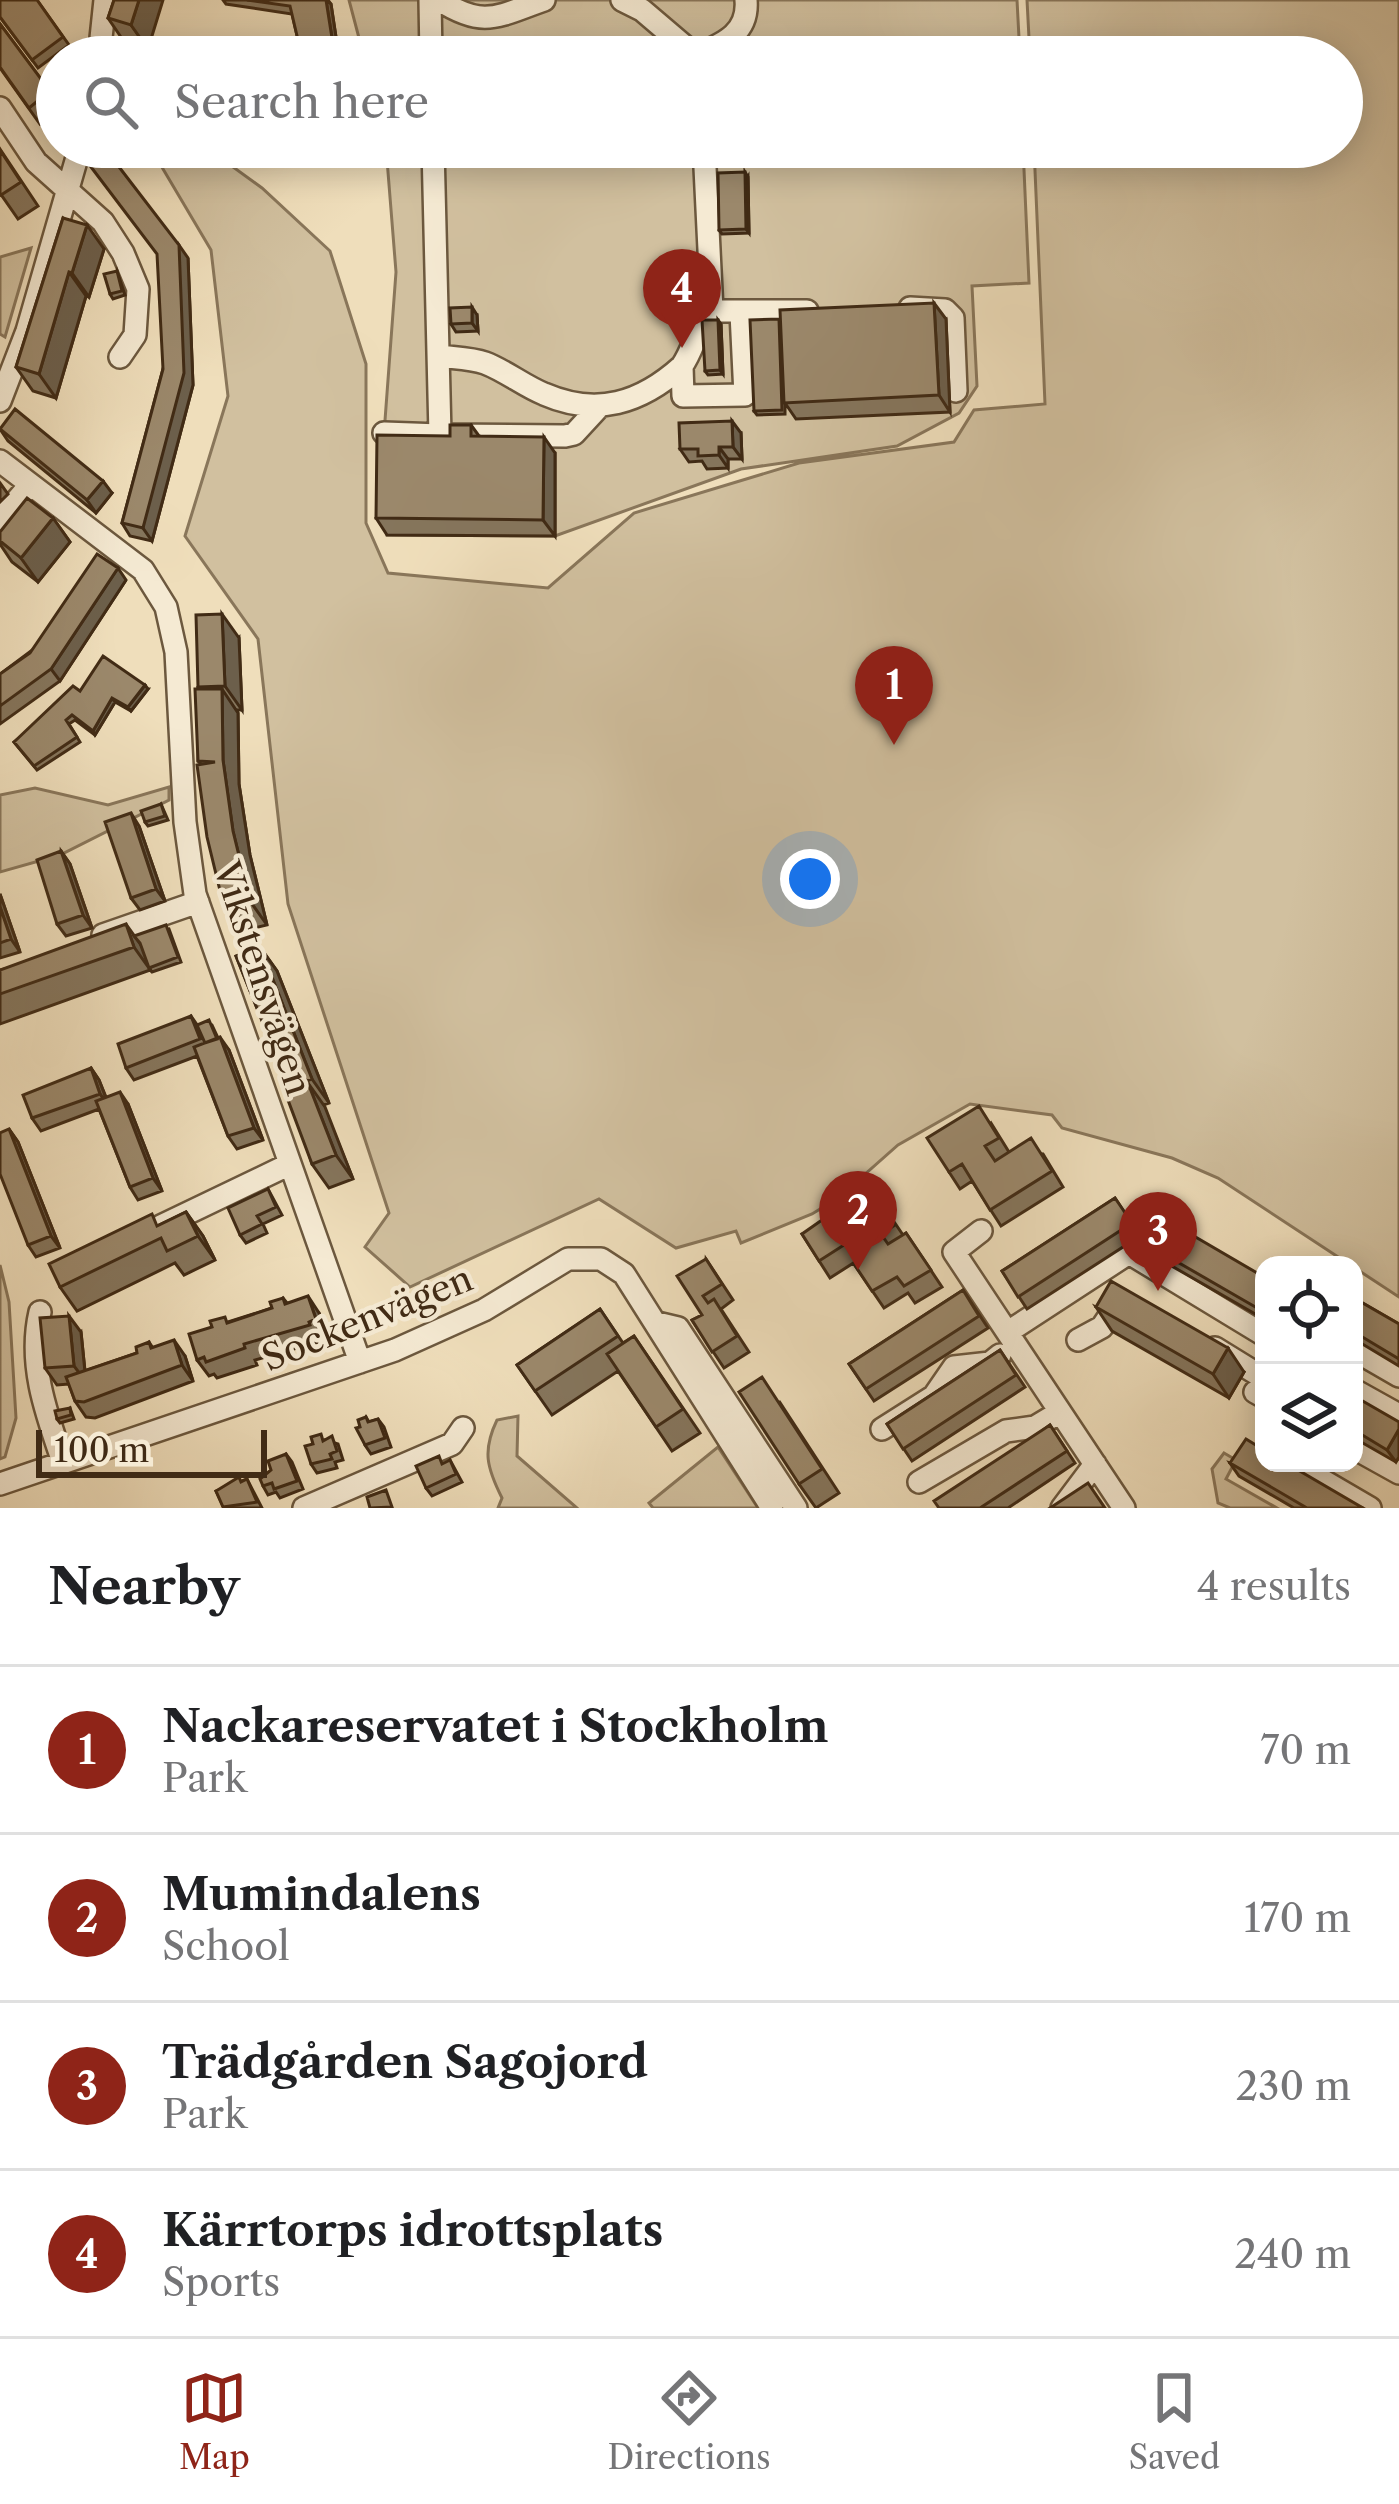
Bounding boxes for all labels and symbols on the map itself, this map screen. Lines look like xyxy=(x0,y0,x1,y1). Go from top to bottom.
pin: 4 xyxy=(643,249,721,348)
pin: 1 xyxy=(855,646,933,745)
your location xyxy=(780,849,840,909)
street label: Vikstensvägen xyxy=(204,855,321,1100)
pin: 2 xyxy=(819,1171,897,1270)
pin: 3 xyxy=(1119,1192,1197,1291)
street label: Sockenvägen xyxy=(256,1256,478,1380)
scale bar xyxy=(36,1424,267,1477)

